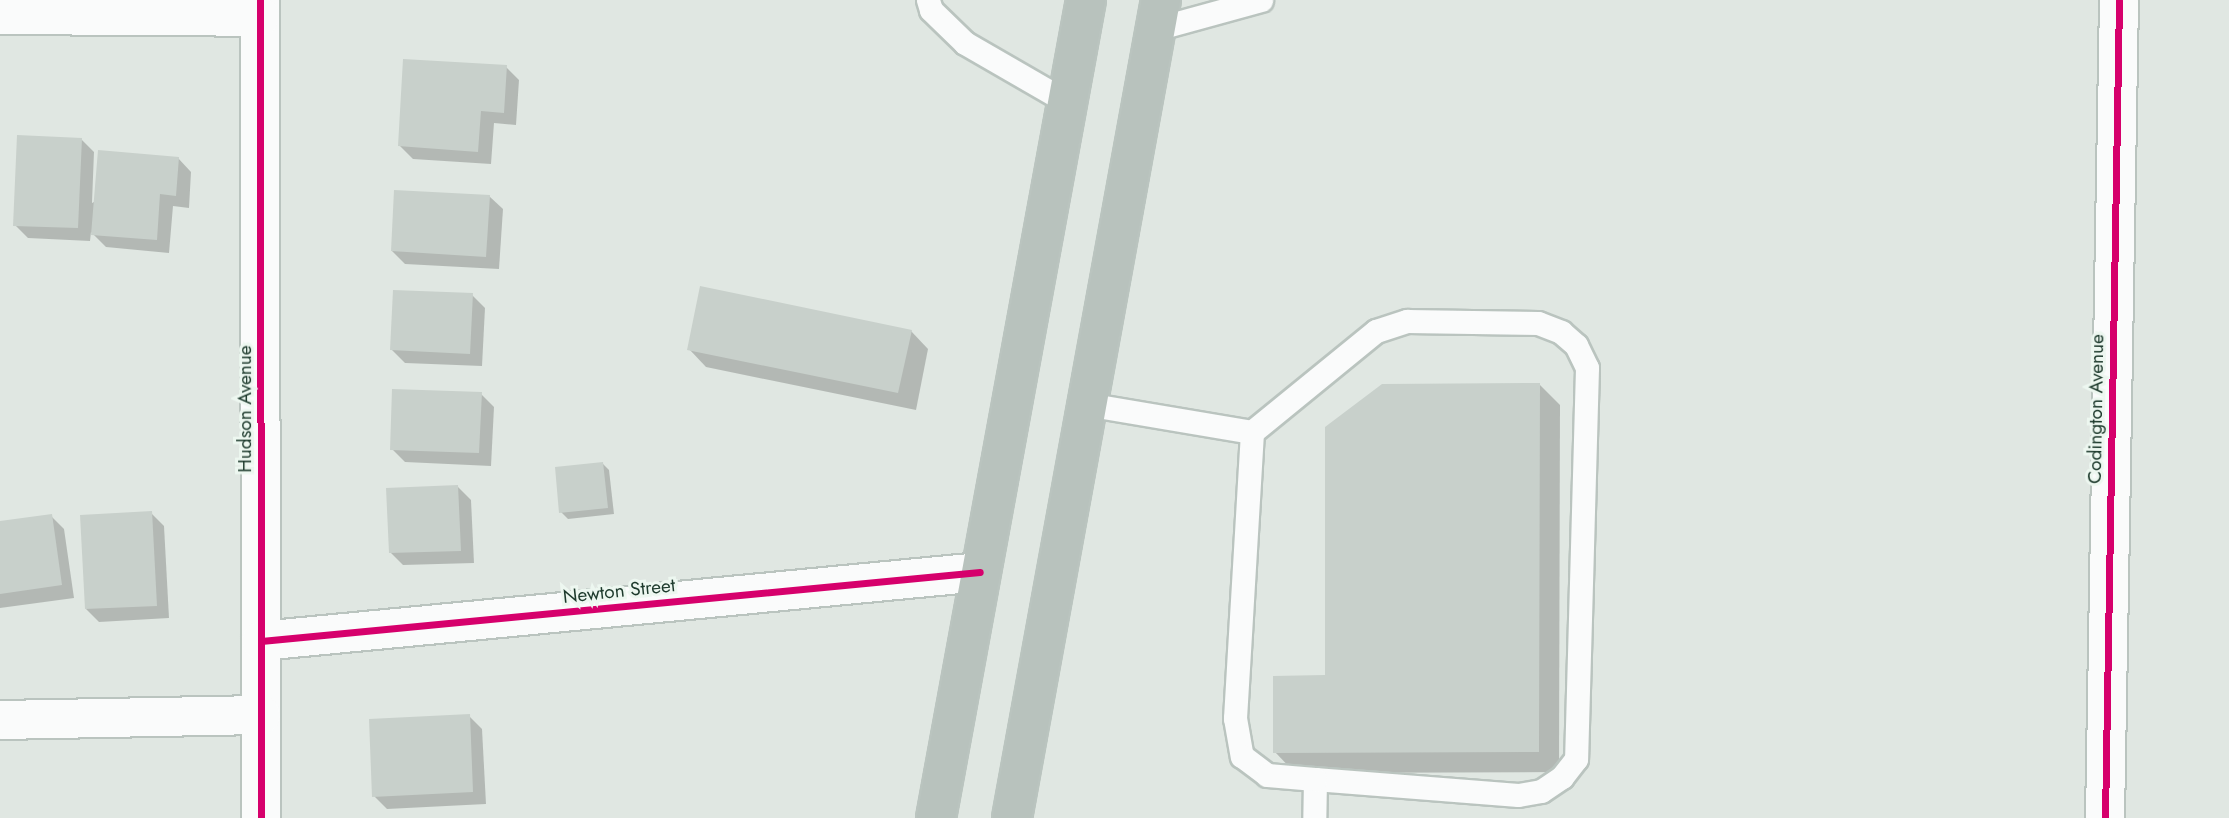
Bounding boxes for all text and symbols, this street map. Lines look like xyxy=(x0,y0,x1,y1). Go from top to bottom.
street label: Codington Avenue xyxy=(2083,334,2109,484)
street label: Hudson Avenue xyxy=(234,345,256,473)
street label: Newton Street xyxy=(562,574,676,608)

